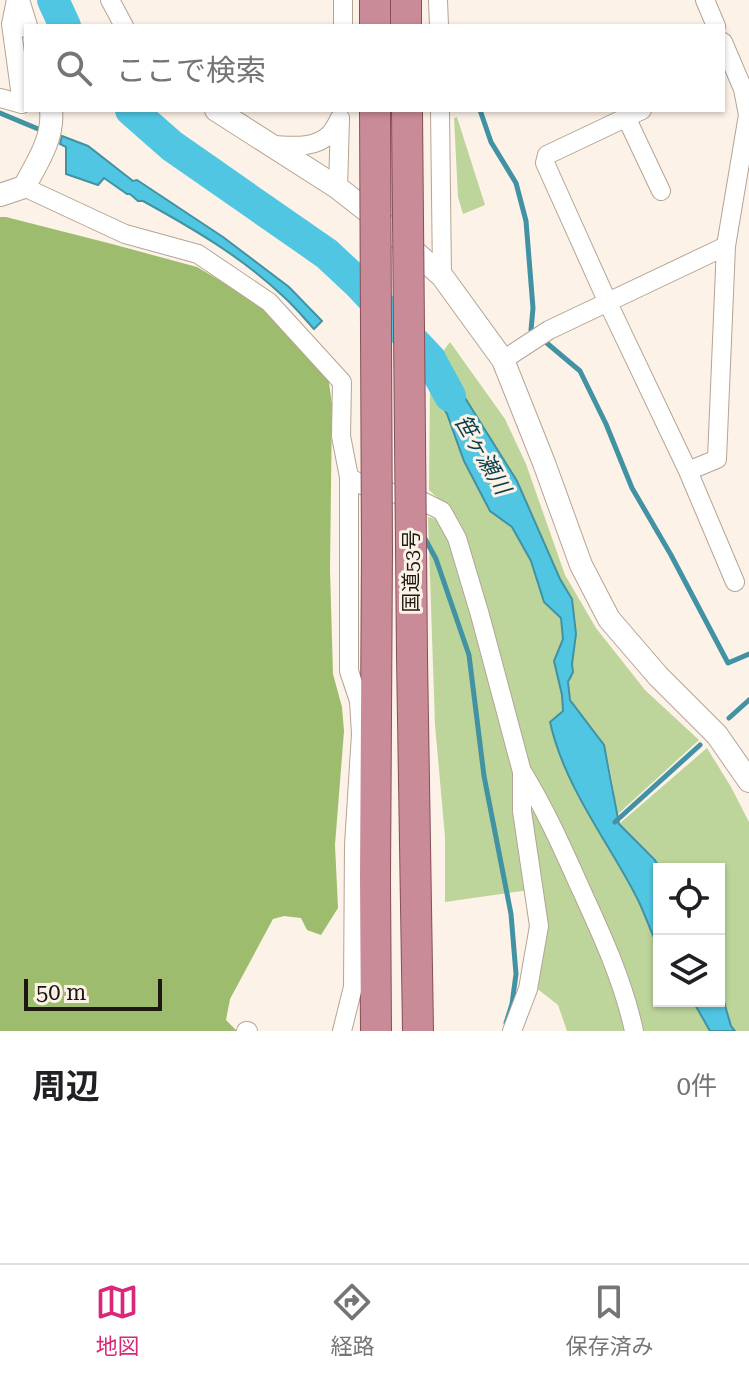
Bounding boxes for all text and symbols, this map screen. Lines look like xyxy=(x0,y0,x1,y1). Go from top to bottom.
search box xyxy=(24,24,725,112)
icon: search xyxy=(52,46,96,90)
text: ここで検索 xyxy=(116,53,266,88)
water label: 笹ヶ瀬川 xyxy=(450,410,516,500)
street label: 国道53号 xyxy=(399,530,423,612)
map controls xyxy=(653,863,725,1007)
button: locate xyxy=(653,863,725,935)
button: layers xyxy=(653,935,725,1007)
scale bar xyxy=(24,975,162,1011)
text: 50 m xyxy=(36,980,86,1005)
text: 周辺 xyxy=(32,1066,100,1106)
text: 0件 xyxy=(676,1071,717,1101)
tab: 地図 xyxy=(95,1280,140,1360)
tab: 経路 xyxy=(330,1280,375,1360)
tab: 保存済み xyxy=(565,1280,654,1360)

